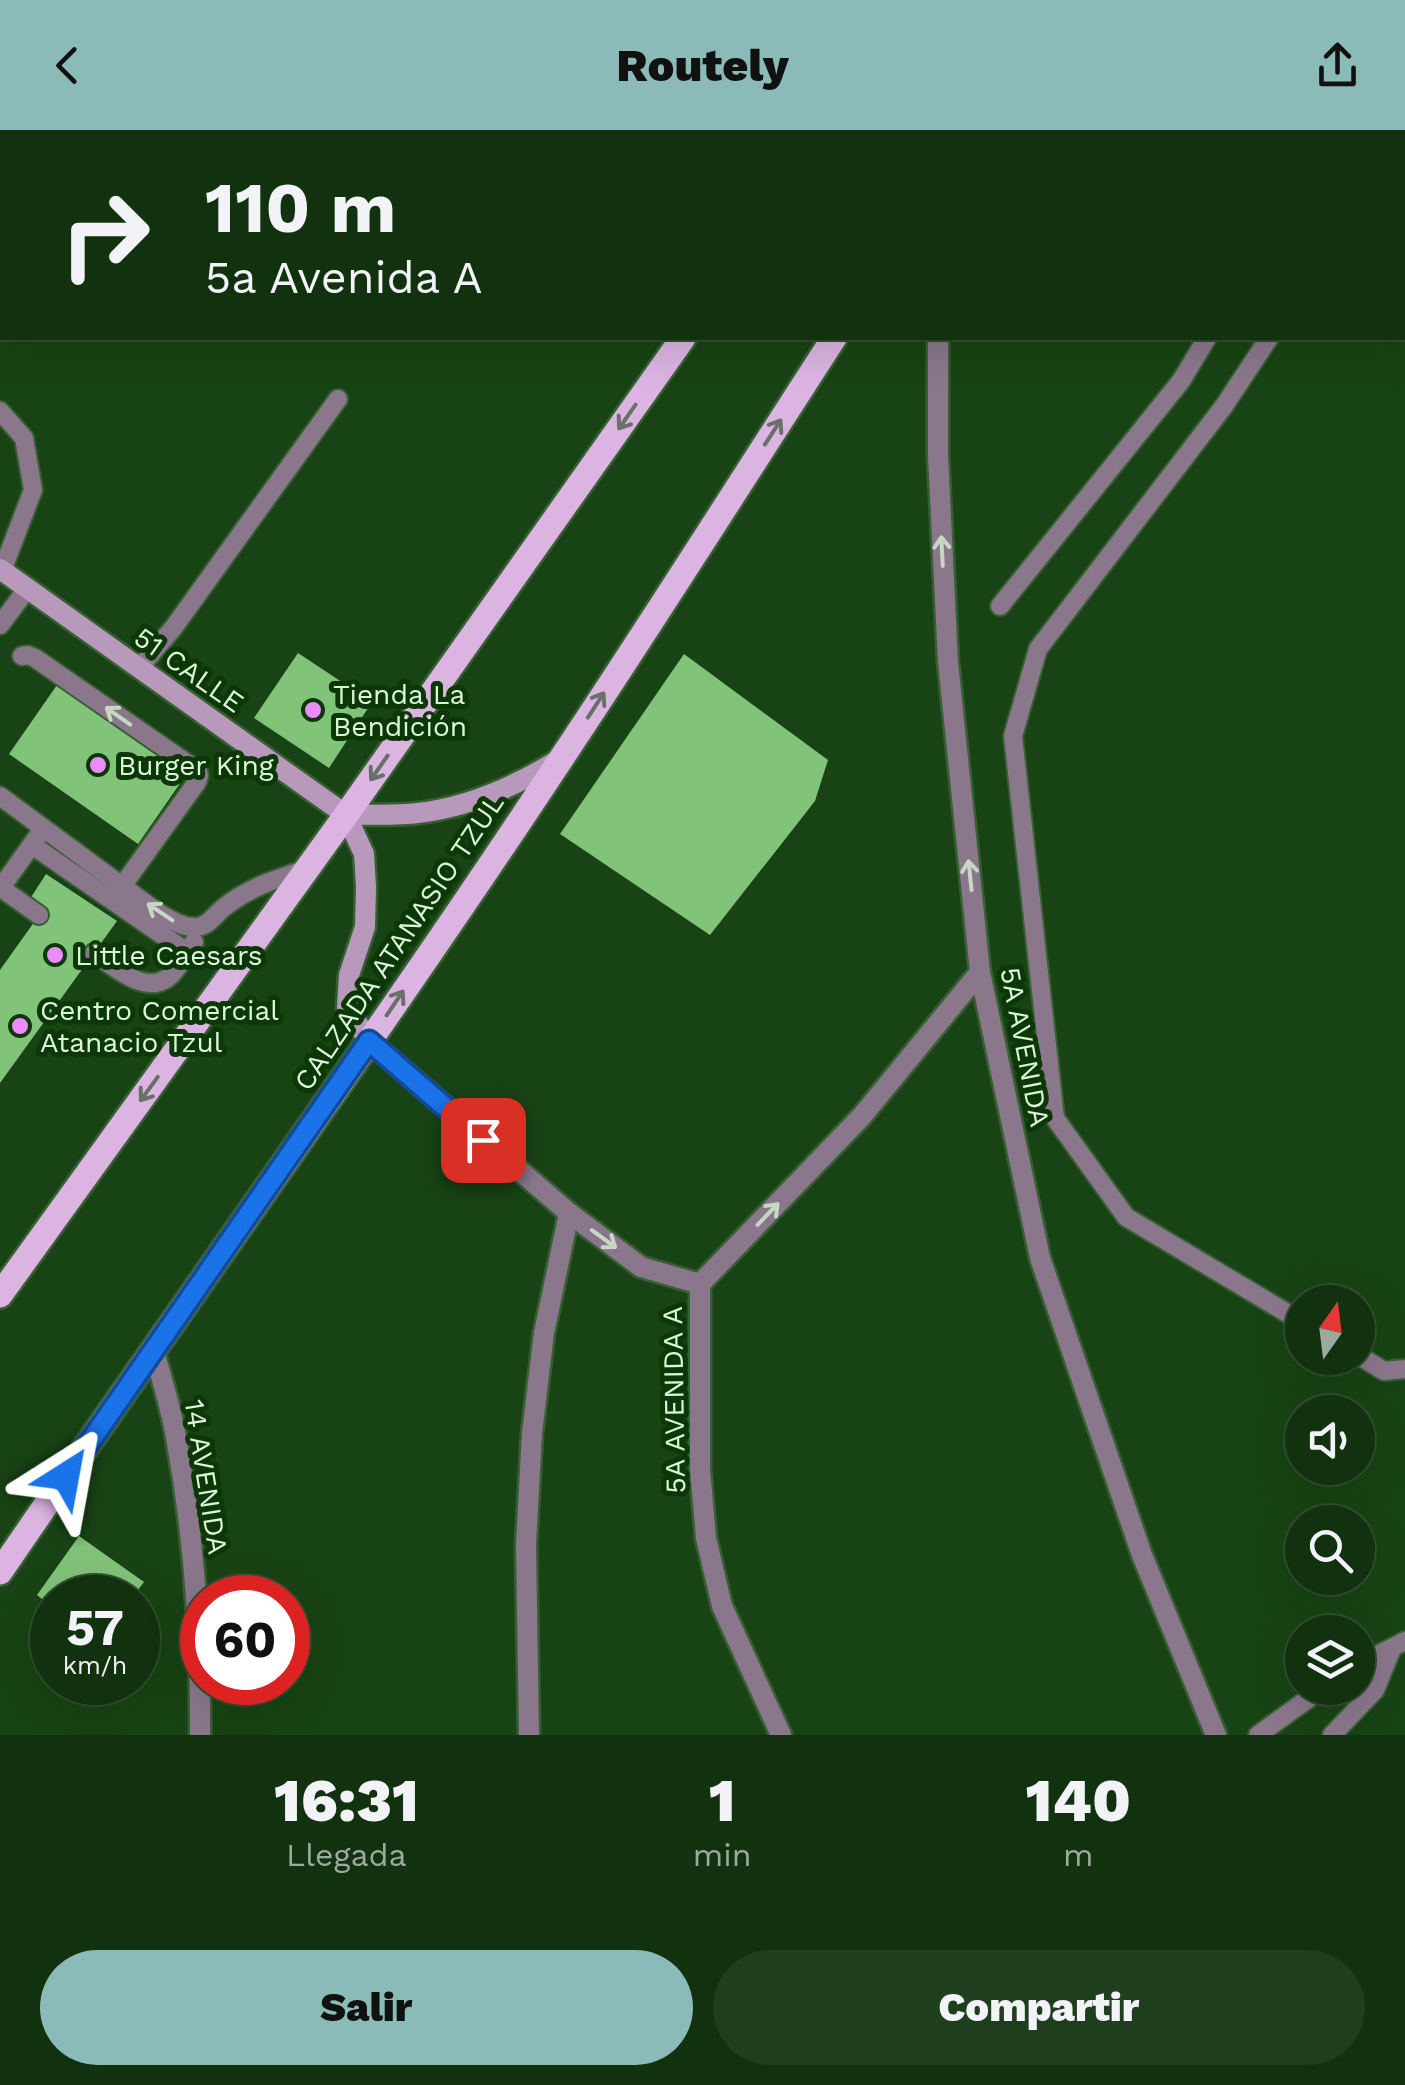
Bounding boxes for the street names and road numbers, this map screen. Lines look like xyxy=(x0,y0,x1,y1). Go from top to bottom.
street label: 51 CALLE xyxy=(128,620,250,720)
street label: CALZADA ATANASIO TZUL xyxy=(287,787,511,1097)
street label: 5A AVENIDA xyxy=(993,964,1057,1130)
street label: 5A AVENIDA A xyxy=(656,1306,692,1494)
street label: 14 AVENIDA xyxy=(177,1397,235,1557)

